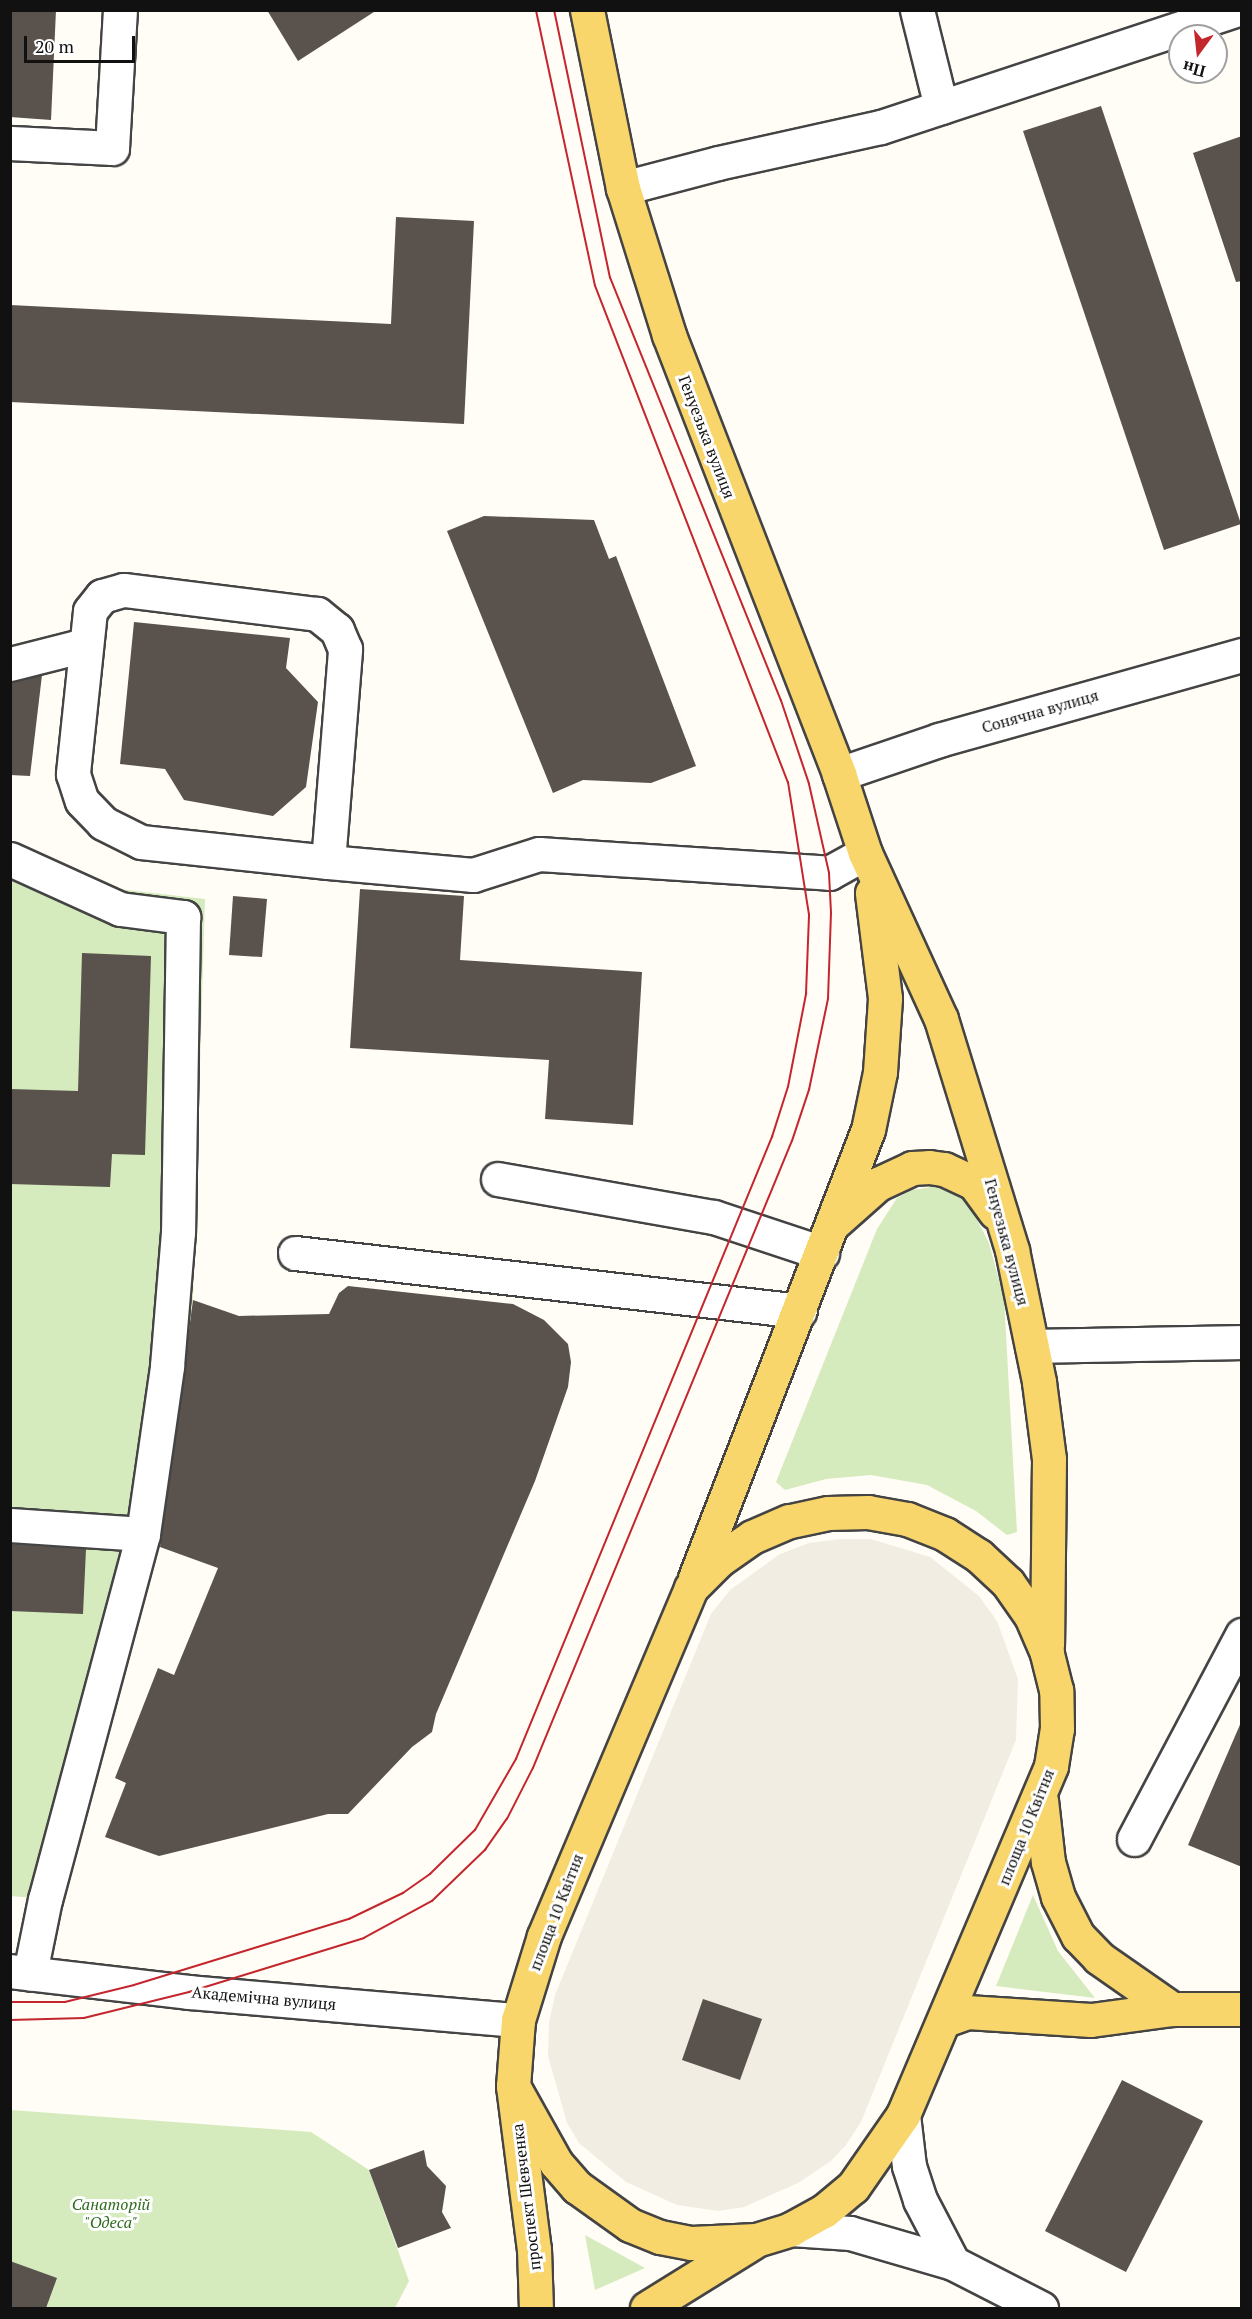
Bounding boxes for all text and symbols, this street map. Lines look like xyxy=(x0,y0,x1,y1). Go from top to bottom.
scale bar xyxy=(27,24,138,62)
north arrow xyxy=(1168,24,1228,84)
text: 20 m xyxy=(35,34,74,58)
text: Пн xyxy=(1180,56,1208,83)
street label: Генуезька вулиця xyxy=(675,373,739,501)
street label: Сонячна вулиця xyxy=(979,685,1101,737)
street label: Генуезька вулиця xyxy=(981,1177,1033,1307)
street label: площа 10 Квітня xyxy=(994,1766,1058,1888)
street label: площа 10 Квітня xyxy=(525,1851,587,1973)
street label: Академічна вулиця xyxy=(191,1982,337,2014)
street label: проспект Шевченка xyxy=(507,2122,545,2272)
park label: Санаторій "Одеса" xyxy=(72,2194,150,2232)

